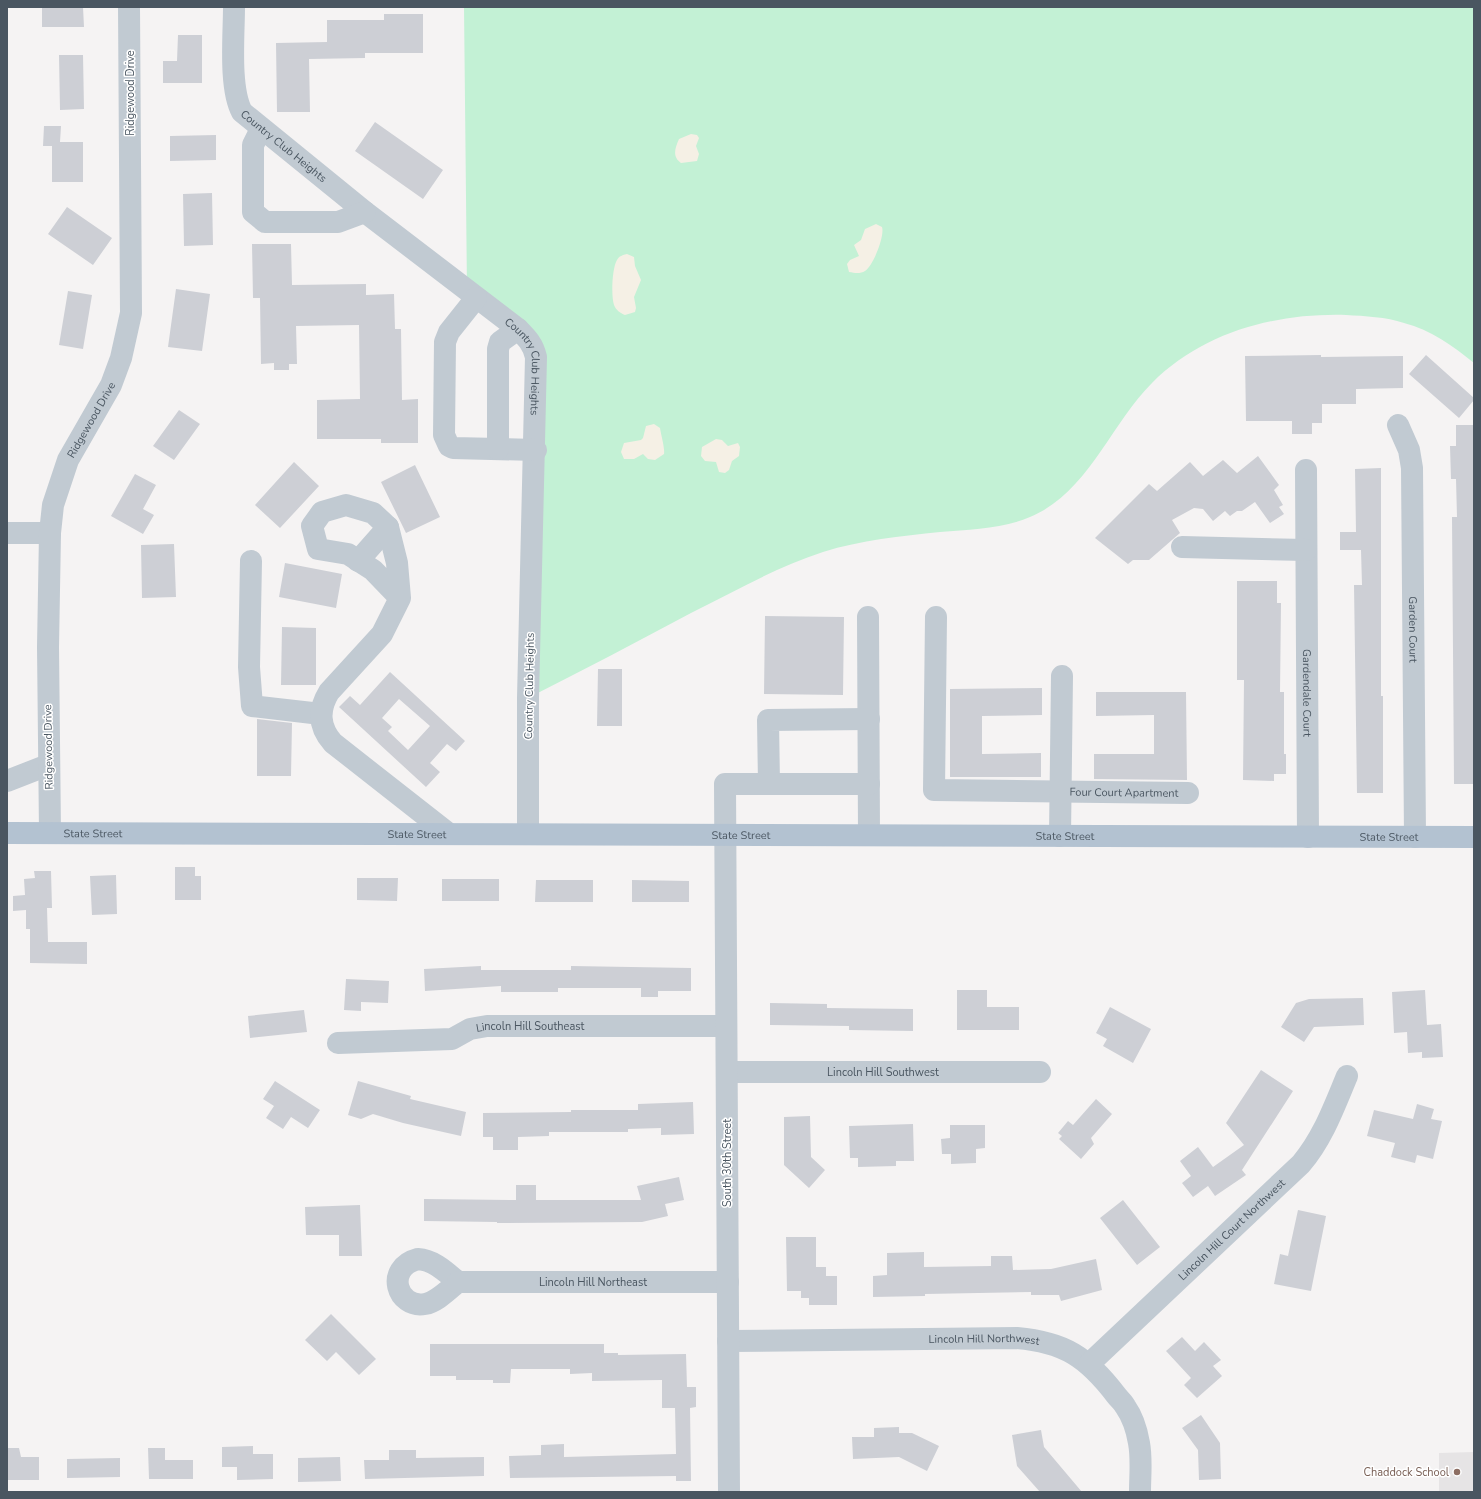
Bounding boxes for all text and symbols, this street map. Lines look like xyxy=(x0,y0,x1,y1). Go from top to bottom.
street label: Ridgewood Drive xyxy=(123,50,138,136)
street label: Country Club Heights xyxy=(237,107,330,186)
street label: Country Club Heights xyxy=(501,314,543,416)
street label: Ridgewood Drive xyxy=(64,379,119,461)
street label: Garden Court xyxy=(1405,596,1421,663)
street label: Country Club Heights xyxy=(521,632,538,740)
street label: Gardendale Court xyxy=(1299,649,1314,737)
street label: Ridgewood Drive xyxy=(40,704,57,790)
street label: Four Court Apartment xyxy=(1069,785,1179,801)
street label: State Street xyxy=(63,826,123,841)
street label: State Street xyxy=(387,827,447,842)
street label: State Street xyxy=(711,828,771,843)
street label: State Street xyxy=(1035,829,1095,844)
street label: State Street xyxy=(1359,830,1419,845)
street label: Lincoln Hill Southeast xyxy=(475,1019,584,1036)
street label: Lincoln Hill Southwest xyxy=(827,1065,939,1080)
street label: South 30th Street xyxy=(720,1119,735,1207)
street label: Lincoln Hill Court Northwest xyxy=(1175,1176,1289,1284)
street label: Lincoln Hill Northeast xyxy=(539,1275,647,1290)
street label: Lincoln Hill Northwest xyxy=(928,1331,1041,1349)
place label: Chaddock School xyxy=(1364,1465,1450,1480)
marker: Chaddock School xyxy=(1452,1467,1462,1477)

